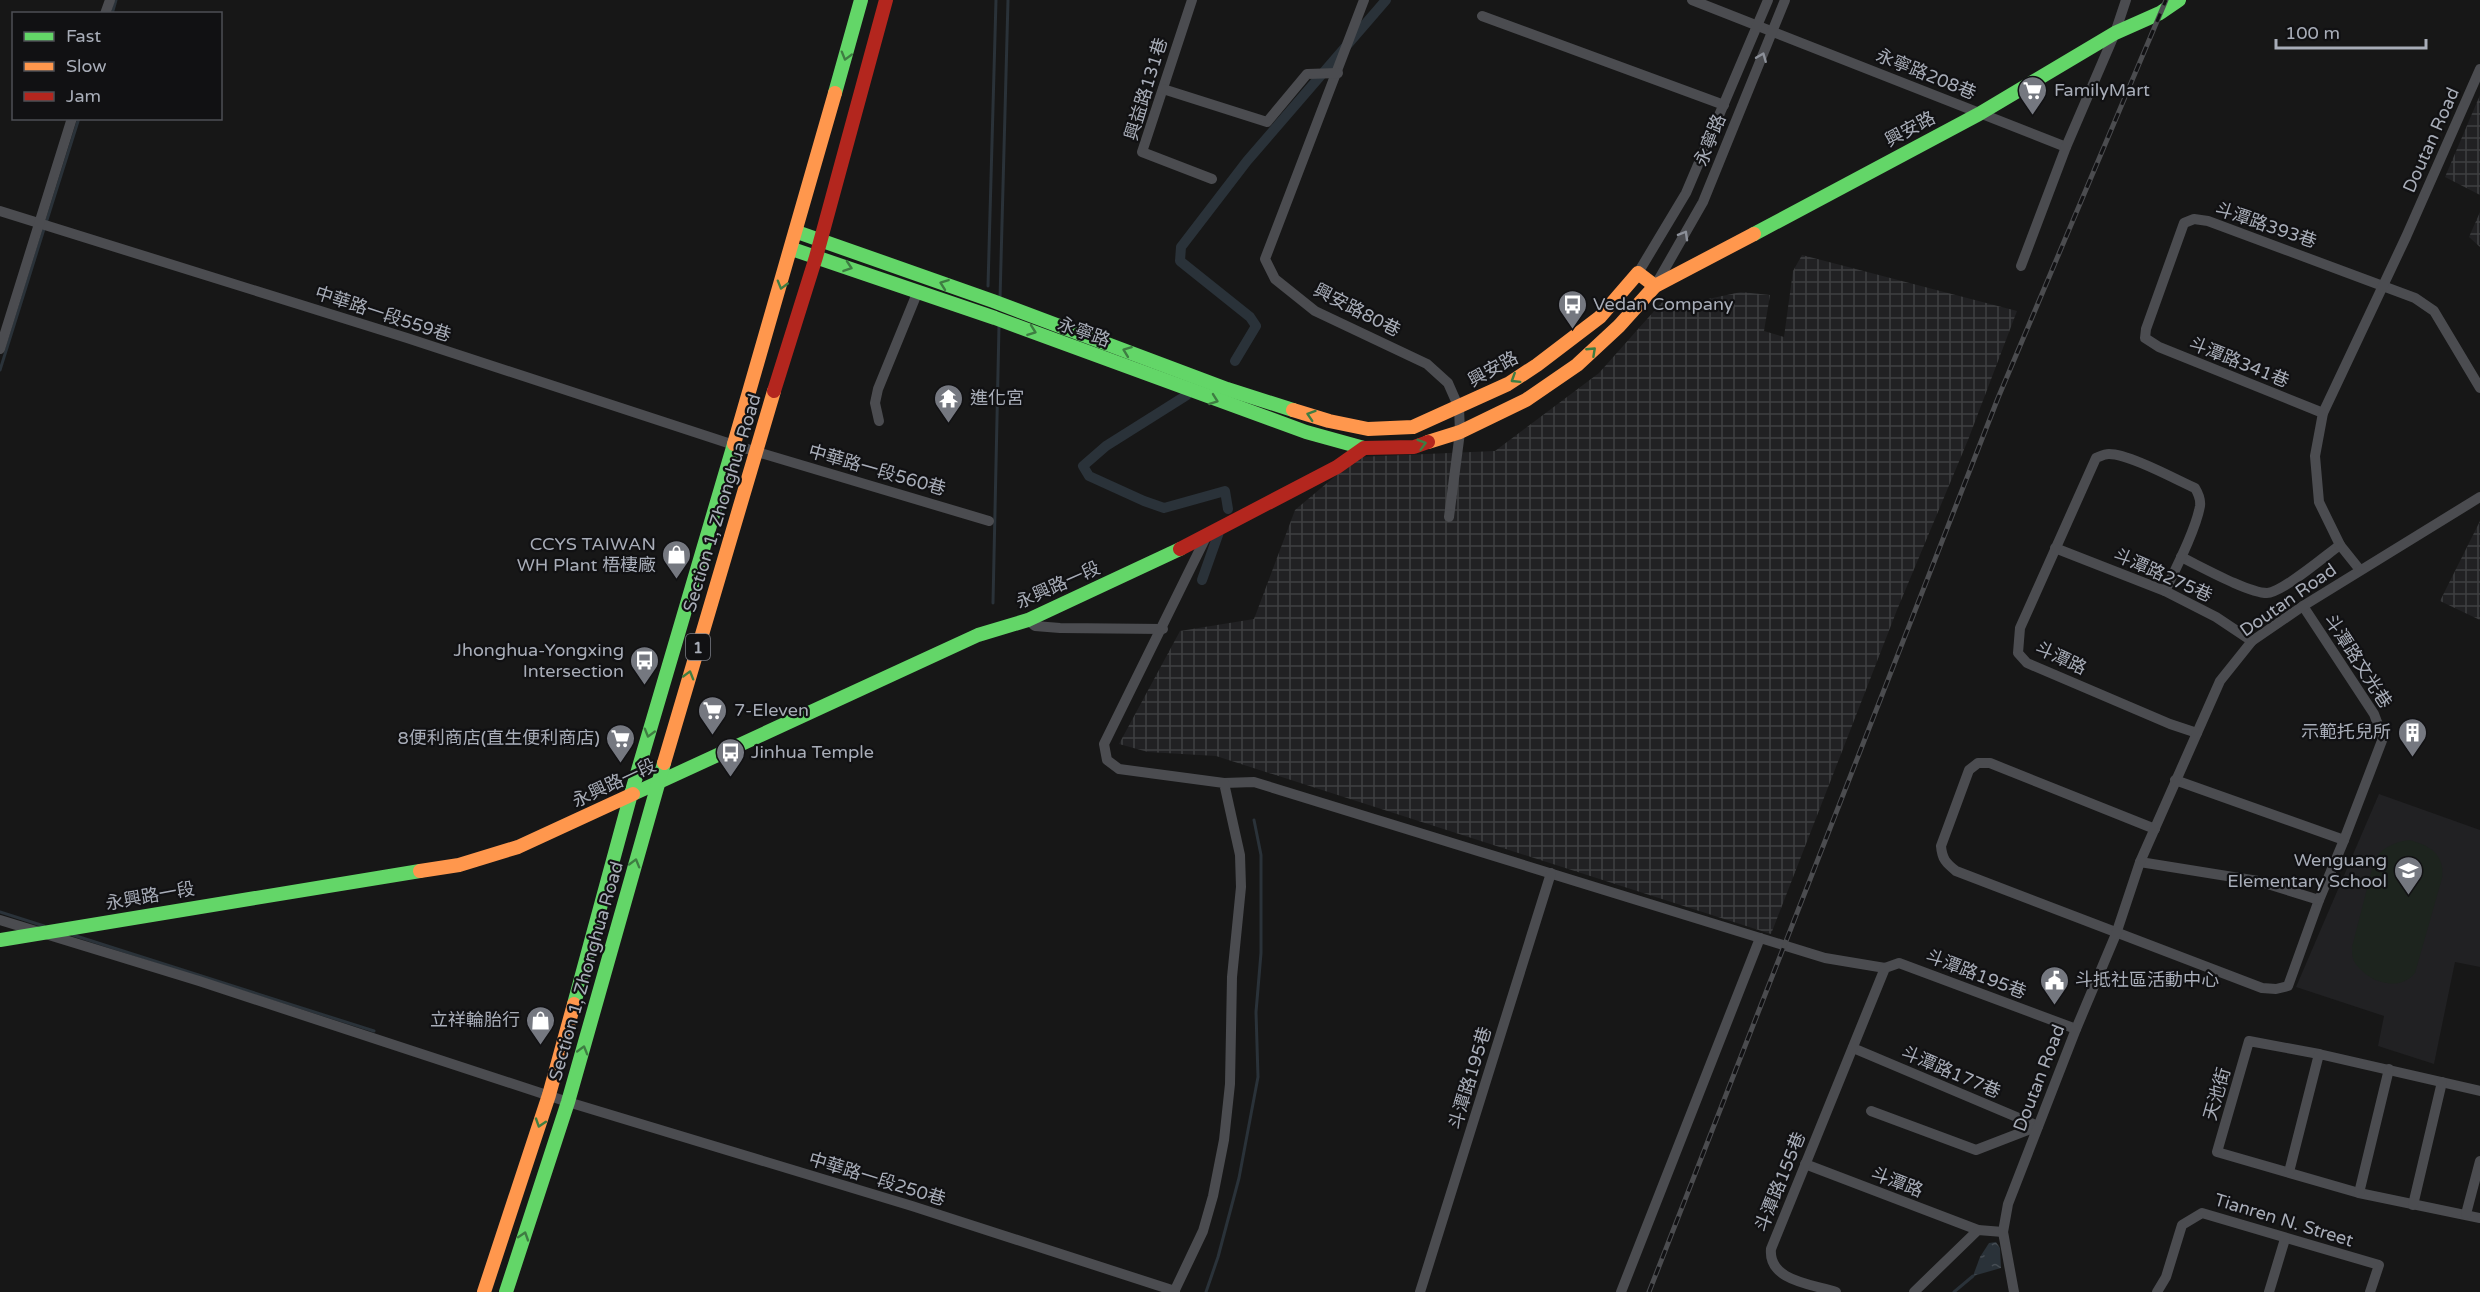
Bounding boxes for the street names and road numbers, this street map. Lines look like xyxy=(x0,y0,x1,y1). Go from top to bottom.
street label: 興益路131巷 xyxy=(1120,35,1172,143)
street label: 永寧路208巷 xyxy=(1873,44,1979,104)
street label: Doutan Road xyxy=(2398,84,2464,196)
street label: 興安路 xyxy=(1881,107,1939,151)
street label: 永寧路 xyxy=(1690,111,1730,169)
street label: 斗潭路393巷 xyxy=(2212,197,2320,253)
street label: 興安路80巷 xyxy=(1310,279,1404,341)
street label: 中華路一段559巷 xyxy=(312,282,454,346)
street label: 永寧路 xyxy=(1055,312,1113,352)
street label: 斗潭路341巷 xyxy=(2186,332,2292,392)
street label: 興安路 xyxy=(1464,346,1522,392)
street label: Section 1, Zhonghua Road xyxy=(678,391,766,615)
street label: 中華路一段560巷 xyxy=(806,440,948,500)
street label: 斗潭路275巷 xyxy=(2110,543,2216,607)
street label: 永興路一段 xyxy=(1012,557,1104,613)
street label: Doutan Road xyxy=(2235,559,2341,641)
street label: 斗潭路文光巷 xyxy=(2319,610,2397,712)
road number: 1 xyxy=(686,634,710,660)
street label: 斗潭路 xyxy=(2032,637,2090,679)
street label: 永興路一段 xyxy=(569,754,659,812)
street label: Section 1, Zhonghua Road xyxy=(544,859,628,1083)
street label: 永興路一段 xyxy=(104,877,196,915)
street label: 斗潭路195巷 xyxy=(1923,945,2029,1003)
street label: Doutan Road xyxy=(2008,1021,2070,1135)
street label: 斗潭路195巷 xyxy=(1444,1024,1496,1132)
street label: 斗潭路177巷 xyxy=(1898,1041,2004,1103)
street label: 天池街 xyxy=(2199,1065,2235,1123)
street label: 斗潭路155巷 xyxy=(1750,1129,1810,1235)
street label: 中華路一段250巷 xyxy=(806,1148,948,1210)
street label: 斗潭路 xyxy=(1868,1162,1926,1202)
street label: Tianren N. Street xyxy=(2212,1188,2356,1252)

